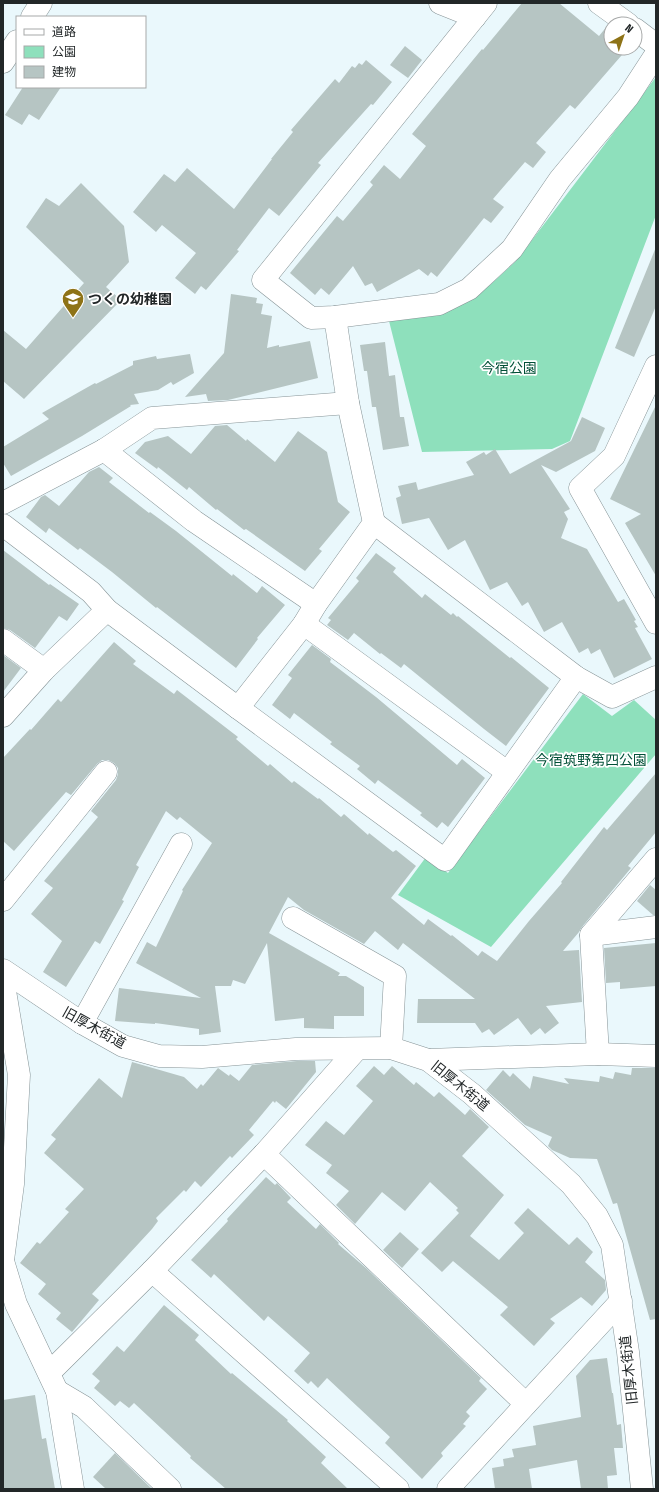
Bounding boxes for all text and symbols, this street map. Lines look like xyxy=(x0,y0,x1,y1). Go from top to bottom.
legend xyxy=(16,16,146,88)
north arrow xyxy=(603,16,643,56)
text: N xyxy=(622,22,636,36)
text: 道路 xyxy=(52,25,76,39)
text: 公園 xyxy=(52,45,76,59)
text: 建物 xyxy=(52,65,76,79)
school or university icon: つくの幼稚園 xyxy=(60,286,86,319)
place label: つくの幼稚園 xyxy=(88,291,172,308)
park label: 今宿公園 xyxy=(481,360,537,377)
park label: 今宿筑野第四公園 xyxy=(535,752,647,769)
street label: 旧厚木街道 xyxy=(59,1004,129,1052)
street label: 旧厚木街道 xyxy=(427,1057,493,1115)
street label: 旧厚木街道 xyxy=(617,1334,641,1406)

